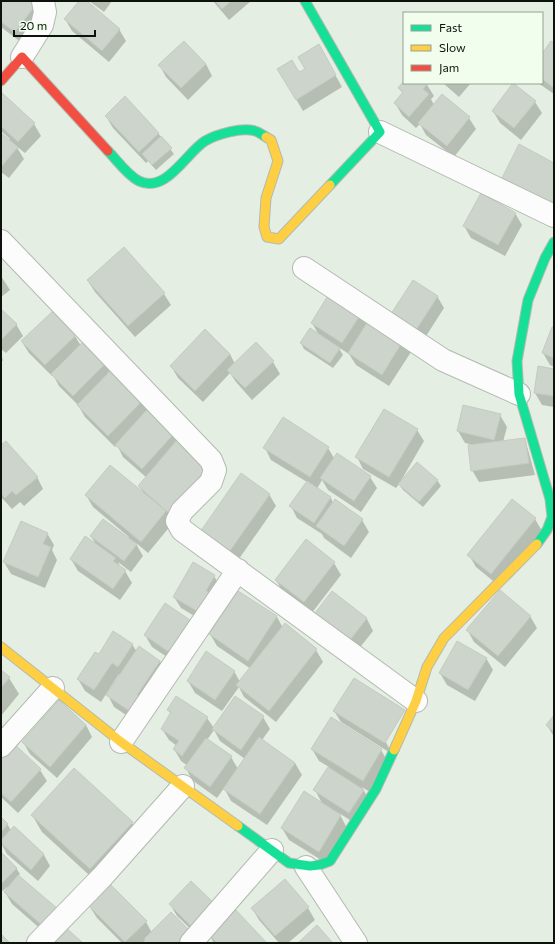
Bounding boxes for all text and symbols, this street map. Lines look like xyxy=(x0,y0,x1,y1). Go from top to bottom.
scale bar xyxy=(14,12,95,38)
legend xyxy=(403,12,543,84)
text: 20 m xyxy=(20,18,47,32)
text: Fast xyxy=(439,20,462,34)
text: Slow xyxy=(439,40,466,54)
text: Jam xyxy=(439,60,459,75)

